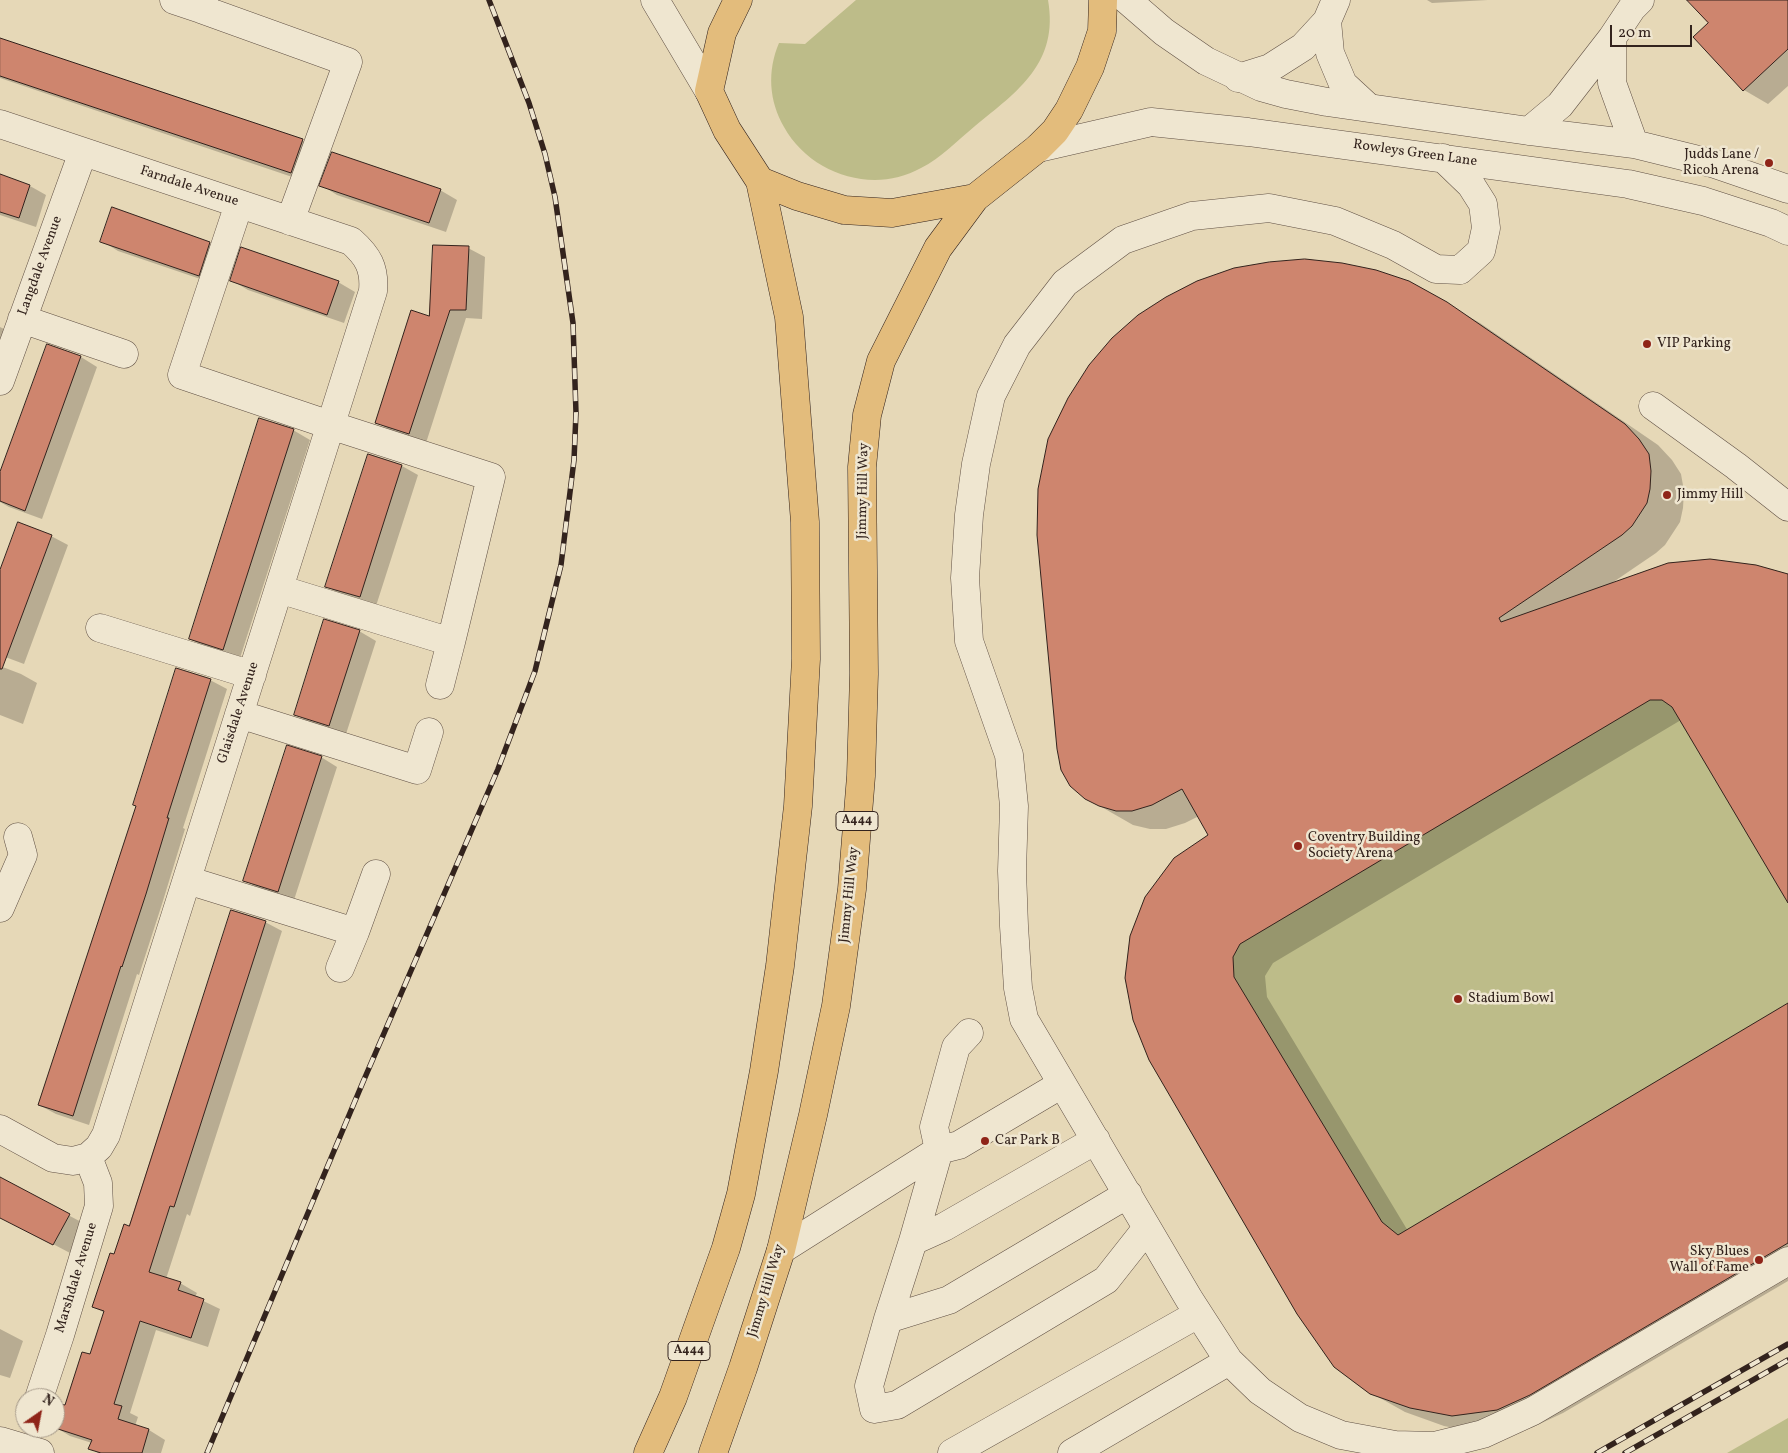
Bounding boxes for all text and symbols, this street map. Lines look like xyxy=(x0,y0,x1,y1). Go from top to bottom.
scale bar xyxy=(1613,15,1696,47)
text: 20 m xyxy=(1618,23,1651,44)
street label: Rowleys Green Lane xyxy=(1352,137,1478,171)
place label: Judds Lane / Ricoh Arena xyxy=(1683,147,1759,180)
marker: Judds Lane / Ricoh Arena xyxy=(1763,157,1775,169)
street label: Farndale Avenue xyxy=(138,163,240,211)
street label: Langdale Avenue xyxy=(15,214,67,318)
place label: VIP Parking xyxy=(1657,336,1731,352)
marker: VIP Parking xyxy=(1641,338,1653,350)
street label: Jimmy Hill Way xyxy=(855,443,873,539)
place label: Jimmy Hill xyxy=(1677,487,1744,503)
marker: Jimmy Hill xyxy=(1661,489,1673,501)
street label: Glaisdale Avenue xyxy=(215,660,263,766)
road number: A444 xyxy=(836,811,878,830)
place label: Coventry Building Society Arena xyxy=(1308,830,1420,862)
marker: Coventry Building Society Arena xyxy=(1292,840,1304,852)
street label: Jimmy Hill Way xyxy=(837,846,863,944)
place label: Stadium Bowl xyxy=(1468,991,1554,1007)
marker: Stadium Bowl xyxy=(1452,993,1464,1005)
place label: Car Park B xyxy=(995,1133,1060,1149)
marker: Car Park B xyxy=(979,1135,991,1147)
street label: Marshdale Avenue xyxy=(52,1221,102,1335)
street label: Jimmy Hill Way xyxy=(745,1242,789,1340)
place label: Sky Blues Wall of Fame xyxy=(1670,1244,1749,1276)
marker: Sky Blues Wall of Fame xyxy=(1753,1254,1765,1266)
road number: A444 xyxy=(668,1342,710,1360)
north arrow xyxy=(15,1388,65,1438)
text: N xyxy=(38,1390,57,1412)

